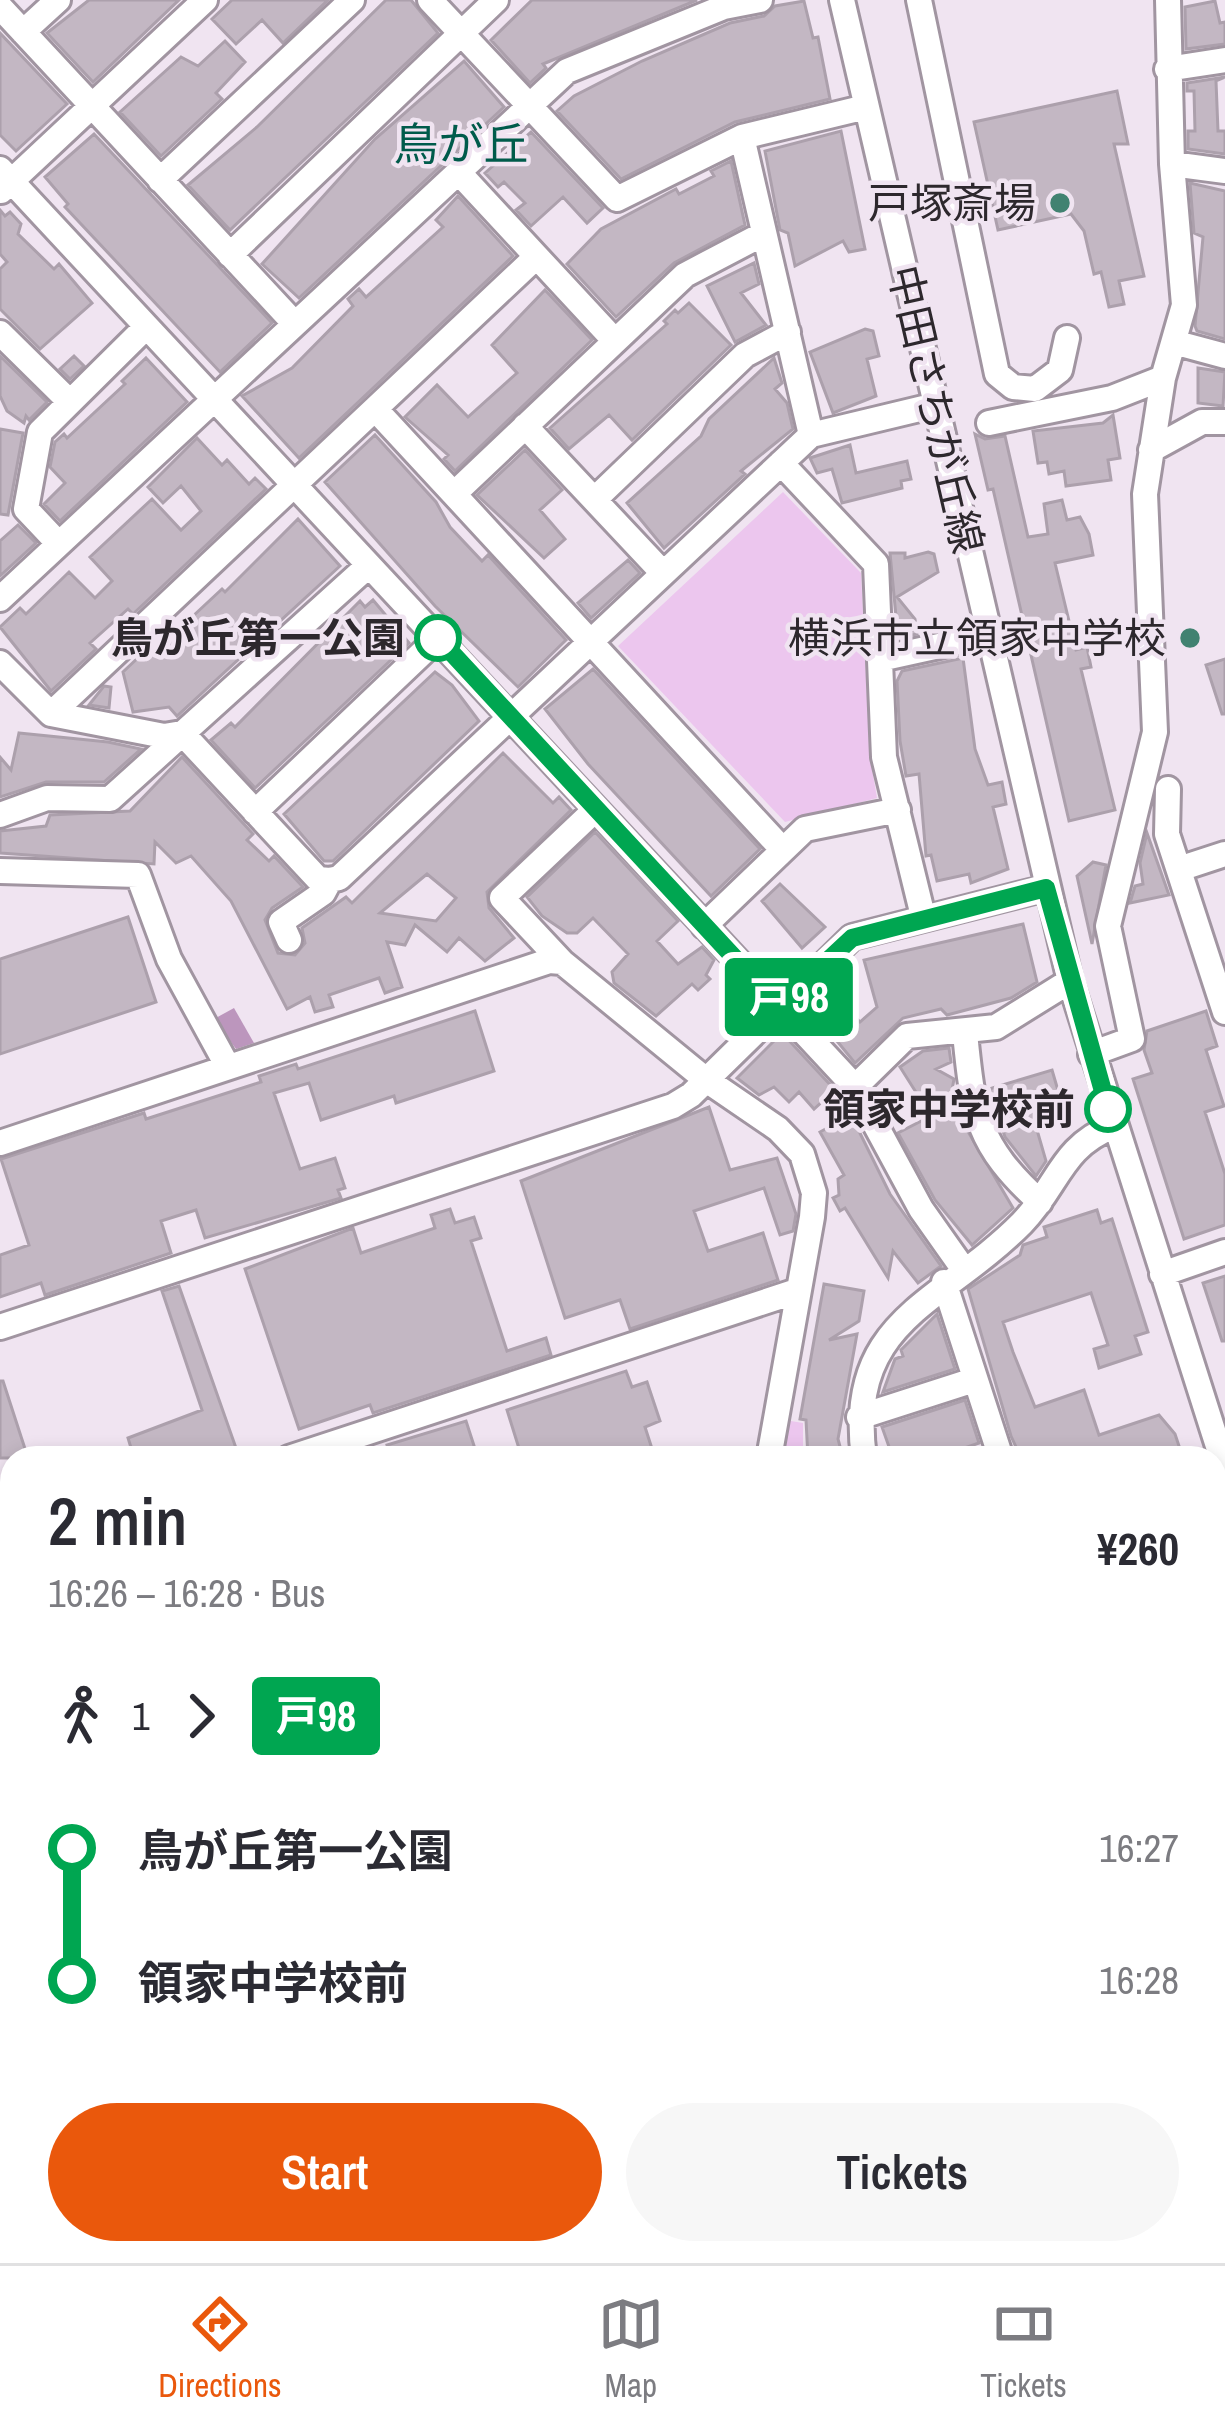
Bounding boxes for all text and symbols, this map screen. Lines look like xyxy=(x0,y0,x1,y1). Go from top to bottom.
district label: 鳥が丘 xyxy=(393,113,529,174)
place label: 戸塚斎場 xyxy=(868,175,1036,231)
marker: 戸塚斎場 xyxy=(1047,190,1073,216)
street label: 中田さちが丘線 xyxy=(876,259,996,559)
place label: 鳥が丘第一公園 xyxy=(111,610,405,666)
place label: 横浜市立領家中学校 xyxy=(788,610,1166,666)
marker: 鳥が丘第一公園 xyxy=(416,616,460,660)
marker: 横浜市立領家中学校 xyxy=(1177,625,1203,651)
line badge: 戸98 xyxy=(720,958,858,1036)
text: 戸98 xyxy=(749,969,829,1025)
place label: 領家中学校前 xyxy=(823,1081,1075,1137)
marker: 領家中学校前 xyxy=(1086,1087,1130,1131)
text: 2 min xyxy=(48,1477,187,1566)
text: ¥260 xyxy=(1097,1518,1179,1579)
text: 16:26 – 16:28 · Bus xyxy=(48,1567,325,1619)
icon: walk xyxy=(48,1683,114,1749)
icon: forward xyxy=(168,1683,234,1749)
text: 戸98 xyxy=(276,1688,356,1744)
text: 1 xyxy=(132,1690,150,1742)
text: 鳥が丘第一公園 xyxy=(138,1820,453,1881)
text: 16:27 xyxy=(1099,1822,1179,1874)
text: 領家中学校前 xyxy=(138,1952,408,2013)
text: 16:28 xyxy=(1099,1954,1179,2006)
button: Start xyxy=(48,2103,602,2241)
button: Tickets xyxy=(626,2103,1179,2241)
tab: Directions xyxy=(158,2291,282,2407)
tab: Map xyxy=(598,2291,664,2407)
tab: Tickets xyxy=(980,2291,1067,2407)

